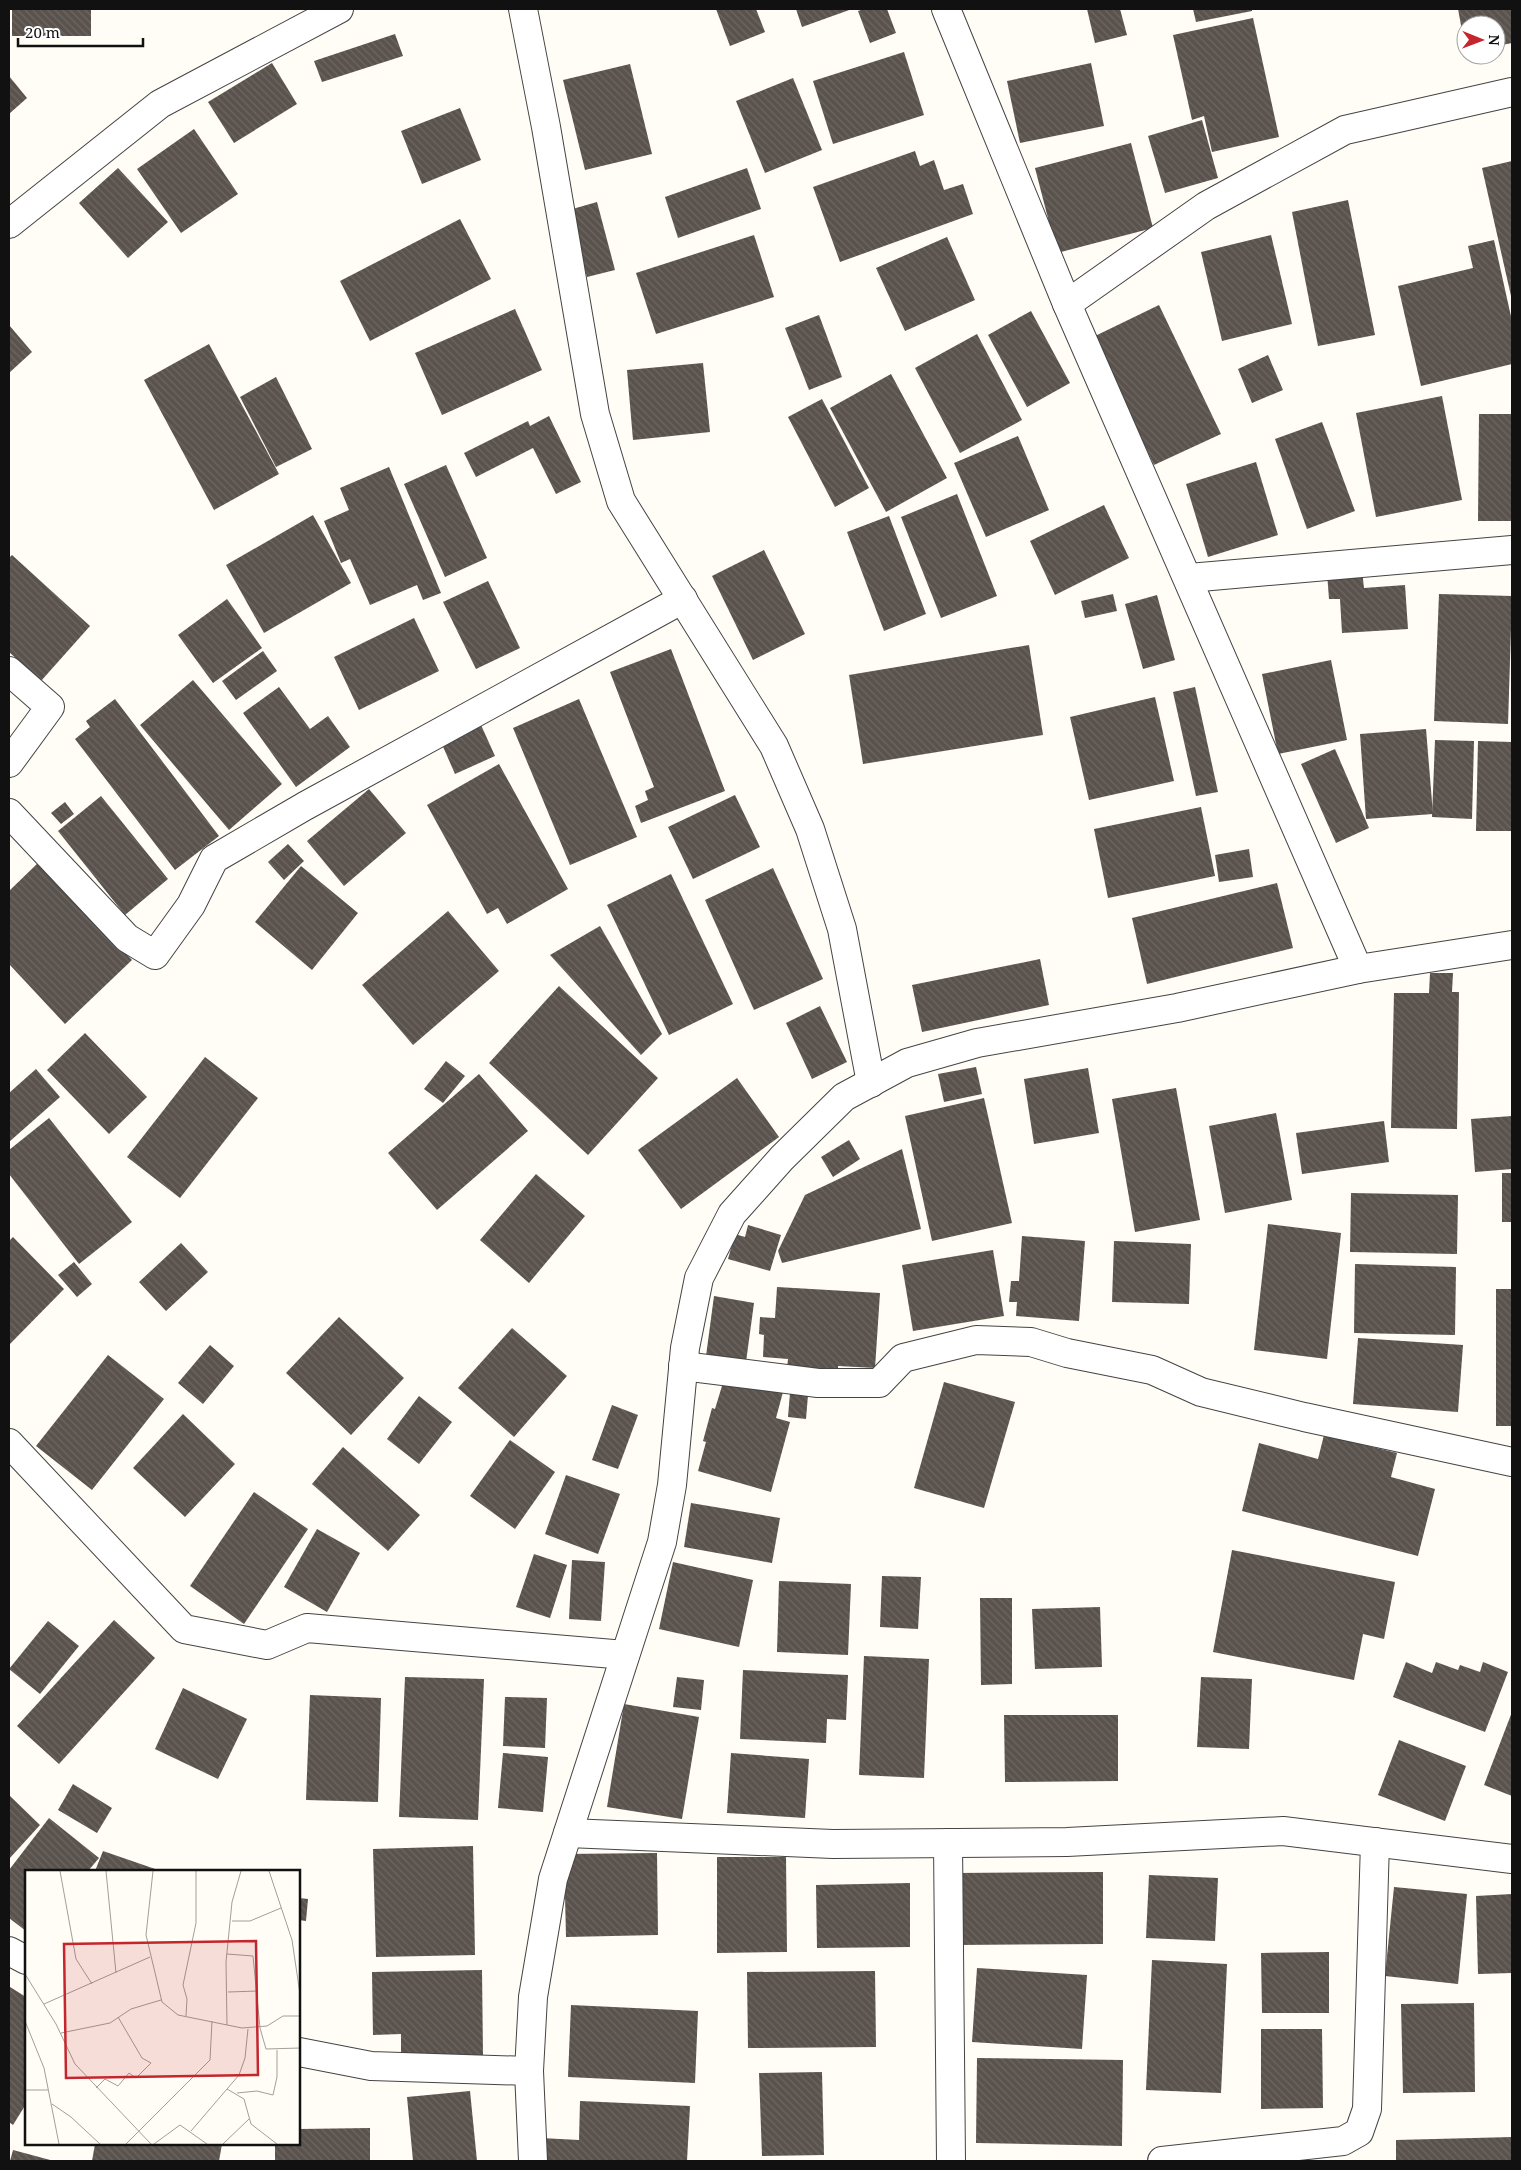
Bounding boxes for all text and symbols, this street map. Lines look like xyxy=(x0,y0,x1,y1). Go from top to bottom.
scale bar xyxy=(18,15,142,47)
north arrow xyxy=(1456,15,1506,65)
text: 20 m xyxy=(25,22,60,42)
text: N xyxy=(1485,35,1504,46)
inset map xyxy=(25,1870,300,2145)

